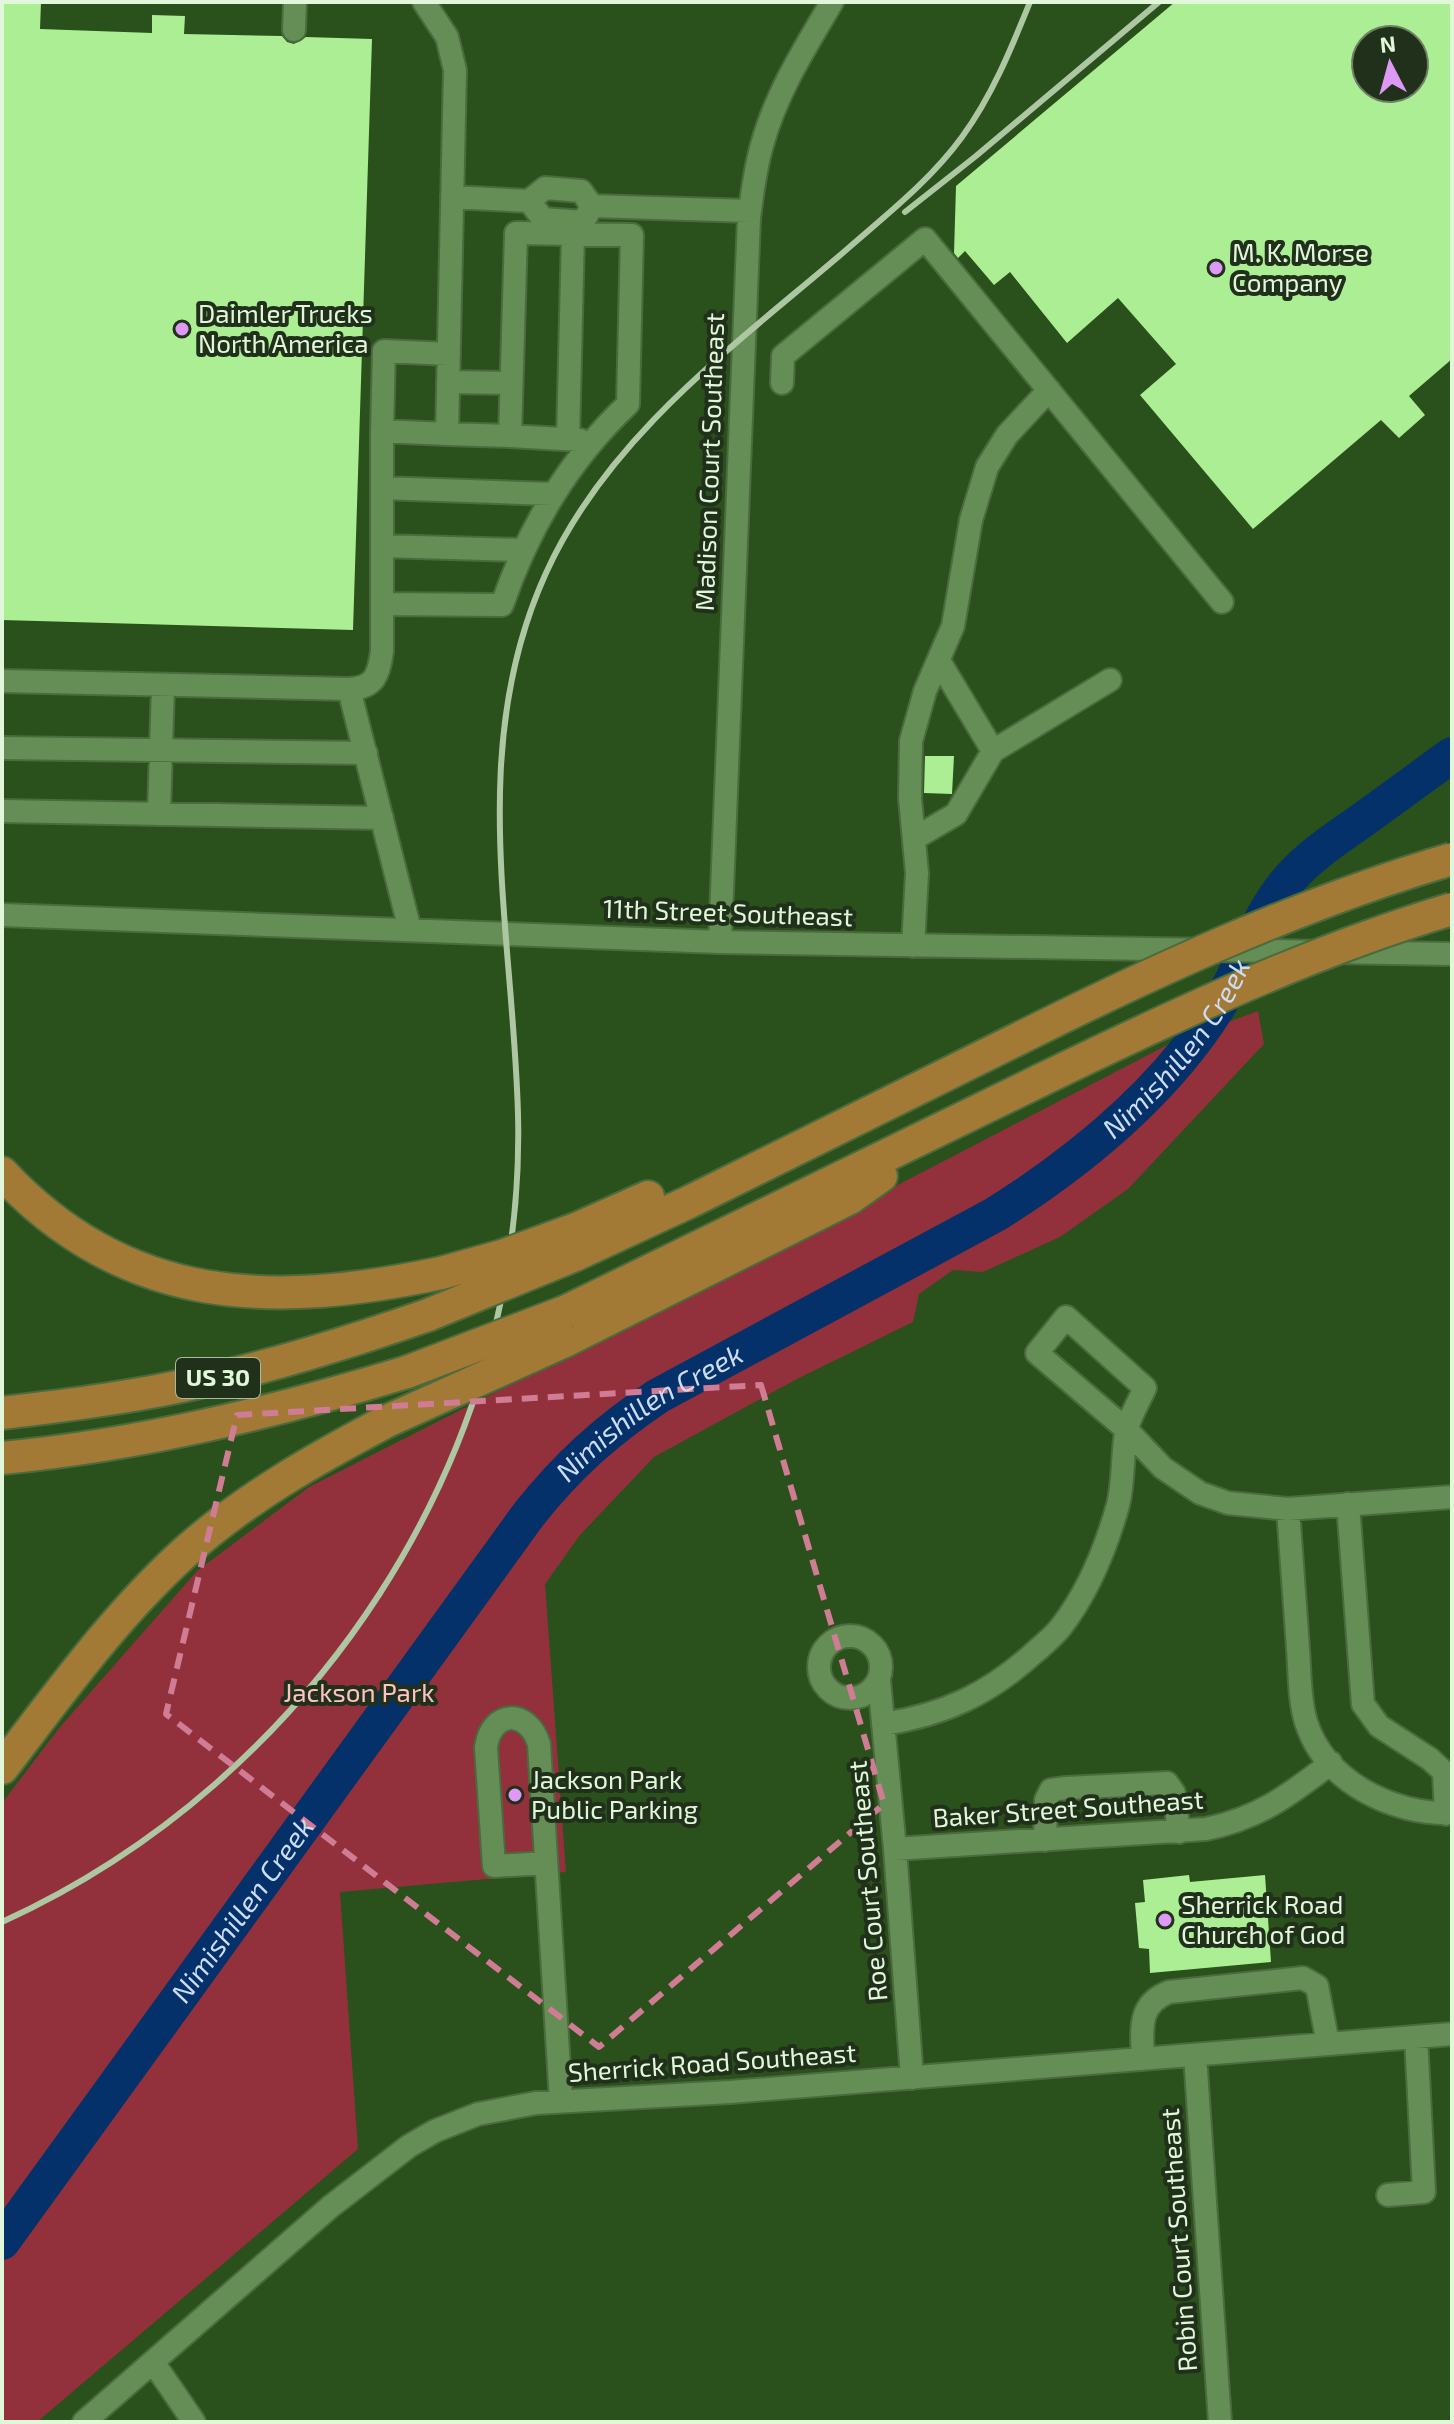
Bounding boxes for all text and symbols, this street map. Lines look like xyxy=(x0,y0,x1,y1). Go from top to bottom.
north arrow xyxy=(1350,24,1430,104)
text: N xyxy=(1379,29,1397,57)
place label: M. K. Morse Company xyxy=(1232,236,1369,297)
marker: M. K. Morse Company xyxy=(1207,259,1225,277)
place label: Daimler Trucks North America xyxy=(198,297,373,358)
street label: Madison Court Southeast xyxy=(688,312,729,612)
marker: Daimler Trucks North America xyxy=(173,320,191,338)
street label: 11th Street Southeast xyxy=(603,892,854,931)
water label: Nimishillen Creek xyxy=(1095,953,1256,1145)
water label: Nimishillen Creek xyxy=(548,1336,748,1488)
road number: US 30 xyxy=(176,1358,260,1398)
park label: Jackson Park xyxy=(283,1676,435,1707)
street label: Roe Court Southeast xyxy=(841,1759,892,2003)
place label: Jackson Park Public Parking xyxy=(531,1763,698,1824)
street label: Baker Street Southeast xyxy=(931,1783,1204,1832)
marker: Jackson Park Public Parking xyxy=(506,1786,524,1804)
water label: Nimishillen Creek xyxy=(163,1810,320,2009)
place label: Sherrick Road Church of God xyxy=(1181,1888,1345,1949)
marker: Sherrick Road Church of God xyxy=(1156,1911,1174,1929)
street label: Sherrick Road Southeast xyxy=(567,2036,857,2087)
street label: Robin Court Southeast xyxy=(1153,2107,1202,2373)

